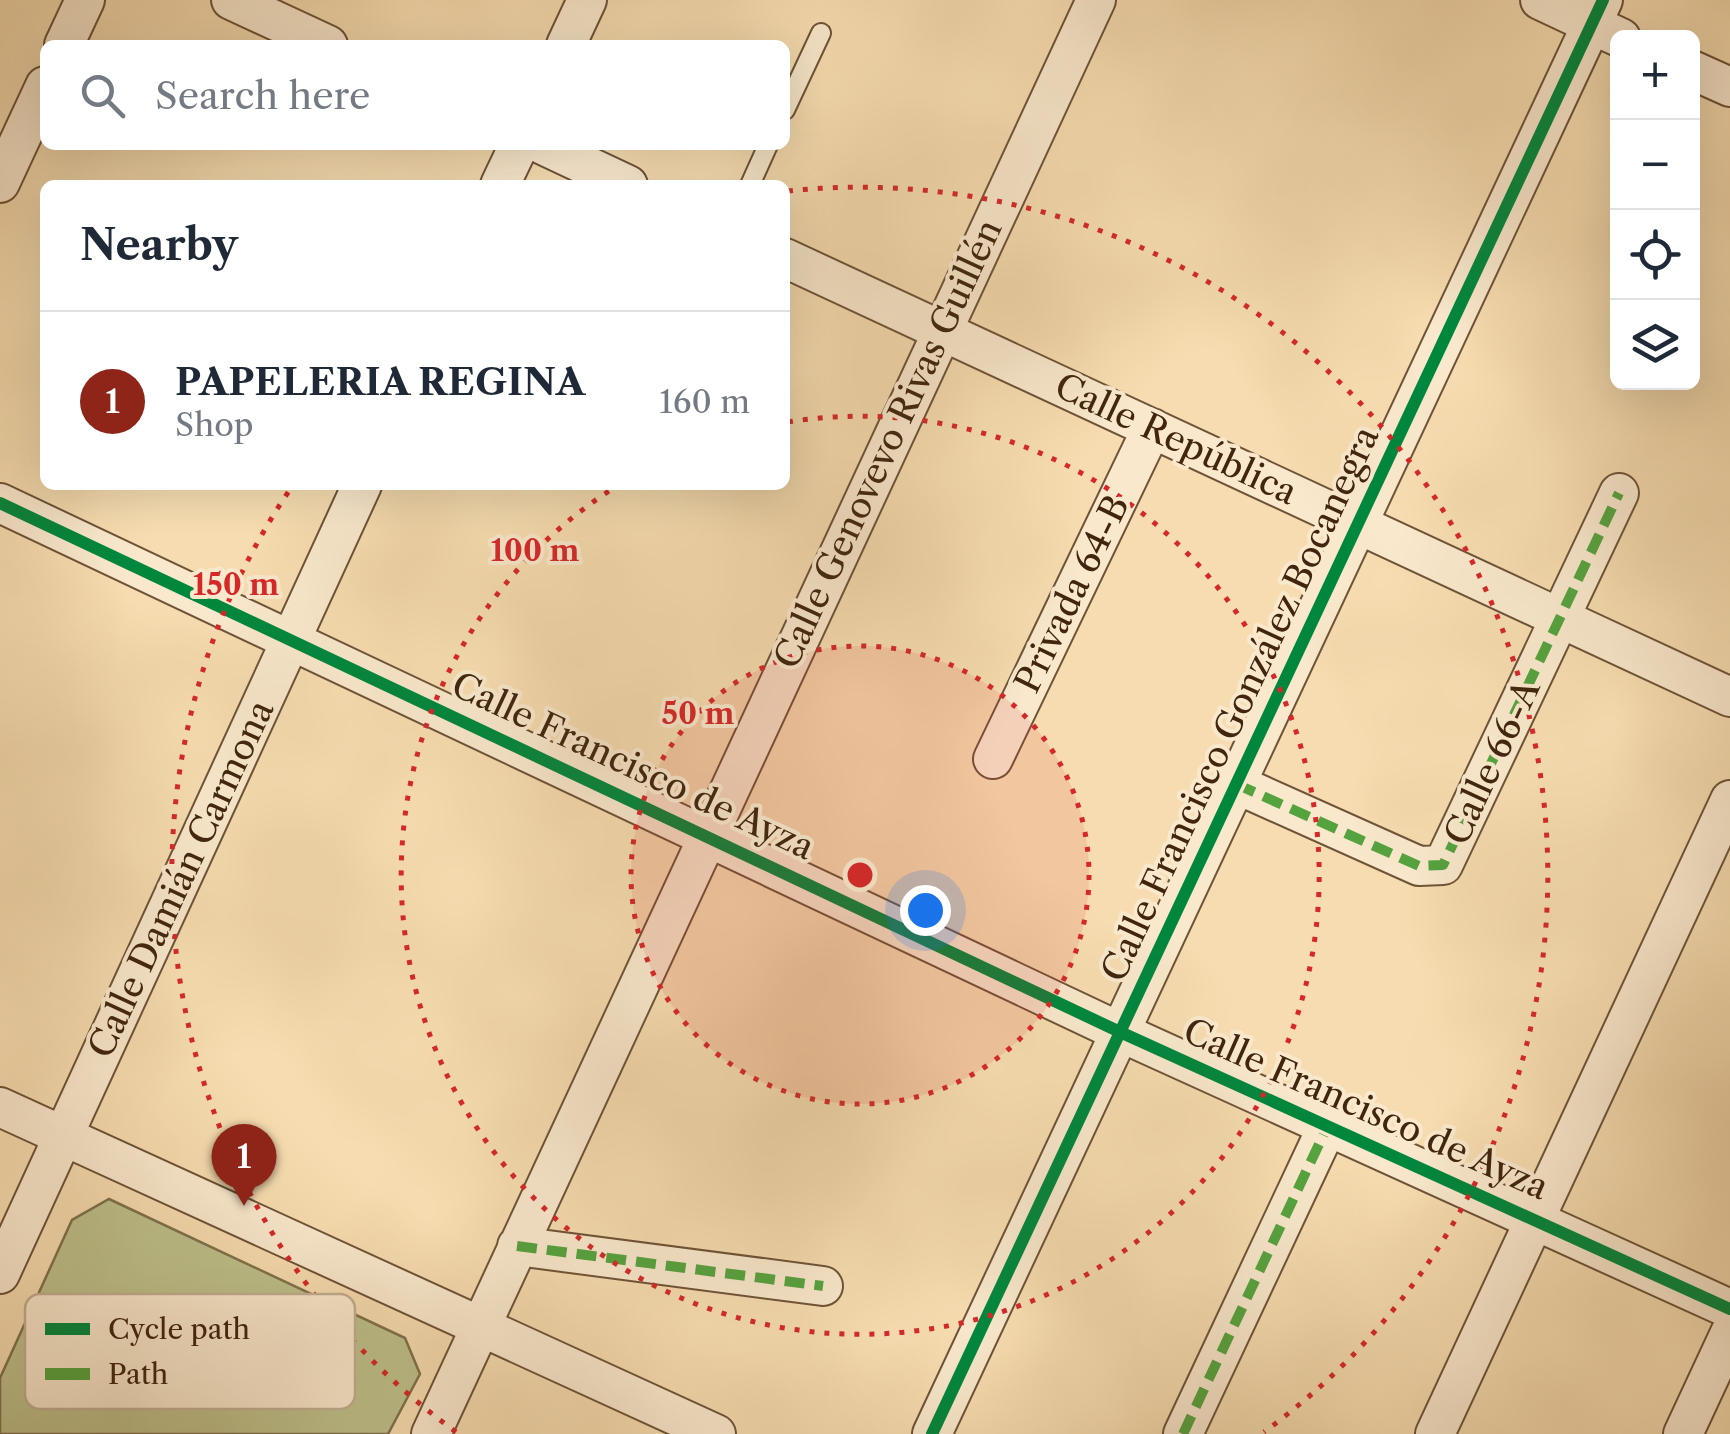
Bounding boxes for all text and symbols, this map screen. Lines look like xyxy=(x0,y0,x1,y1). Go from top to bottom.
map controls xyxy=(1610,30,1700,390)
button: + xyxy=(1610,30,1700,120)
search box xyxy=(40,40,790,150)
icon: search xyxy=(75,68,130,123)
text: Search here xyxy=(155,72,370,119)
button: − xyxy=(1610,120,1700,210)
button: locate xyxy=(1610,210,1700,300)
street label: Calle Genovevo Rivas Guillén xyxy=(764,212,1011,675)
text: Nearby xyxy=(80,219,238,271)
button: layers xyxy=(1610,300,1700,390)
text: PAPELERIA REGINA xyxy=(175,358,585,405)
street label: Calle República xyxy=(1048,364,1304,514)
text: 1 xyxy=(105,382,120,421)
text: 160 m xyxy=(659,382,750,421)
text: Shop xyxy=(175,405,254,444)
street label: Calle Francisco González Bocanegra xyxy=(1092,419,1388,988)
street label: Privada 64-B xyxy=(1005,488,1138,699)
text: 100 m xyxy=(491,532,580,569)
text: 150 m xyxy=(193,566,279,603)
street label: Calle Francisco de Ayza xyxy=(445,663,822,869)
street label: Calle 66-A xyxy=(1435,671,1549,851)
street label: Calle Damián Carmona xyxy=(79,693,283,1064)
text: 50 m xyxy=(661,695,735,732)
centre of rings xyxy=(842,857,878,893)
your location xyxy=(900,885,951,936)
street label: Calle Francisco de Ayza xyxy=(1177,1009,1556,1209)
pin: 1 xyxy=(212,1124,276,1206)
legend xyxy=(25,1294,355,1409)
text: Cycle path xyxy=(108,1312,250,1346)
text: Path xyxy=(108,1357,168,1391)

